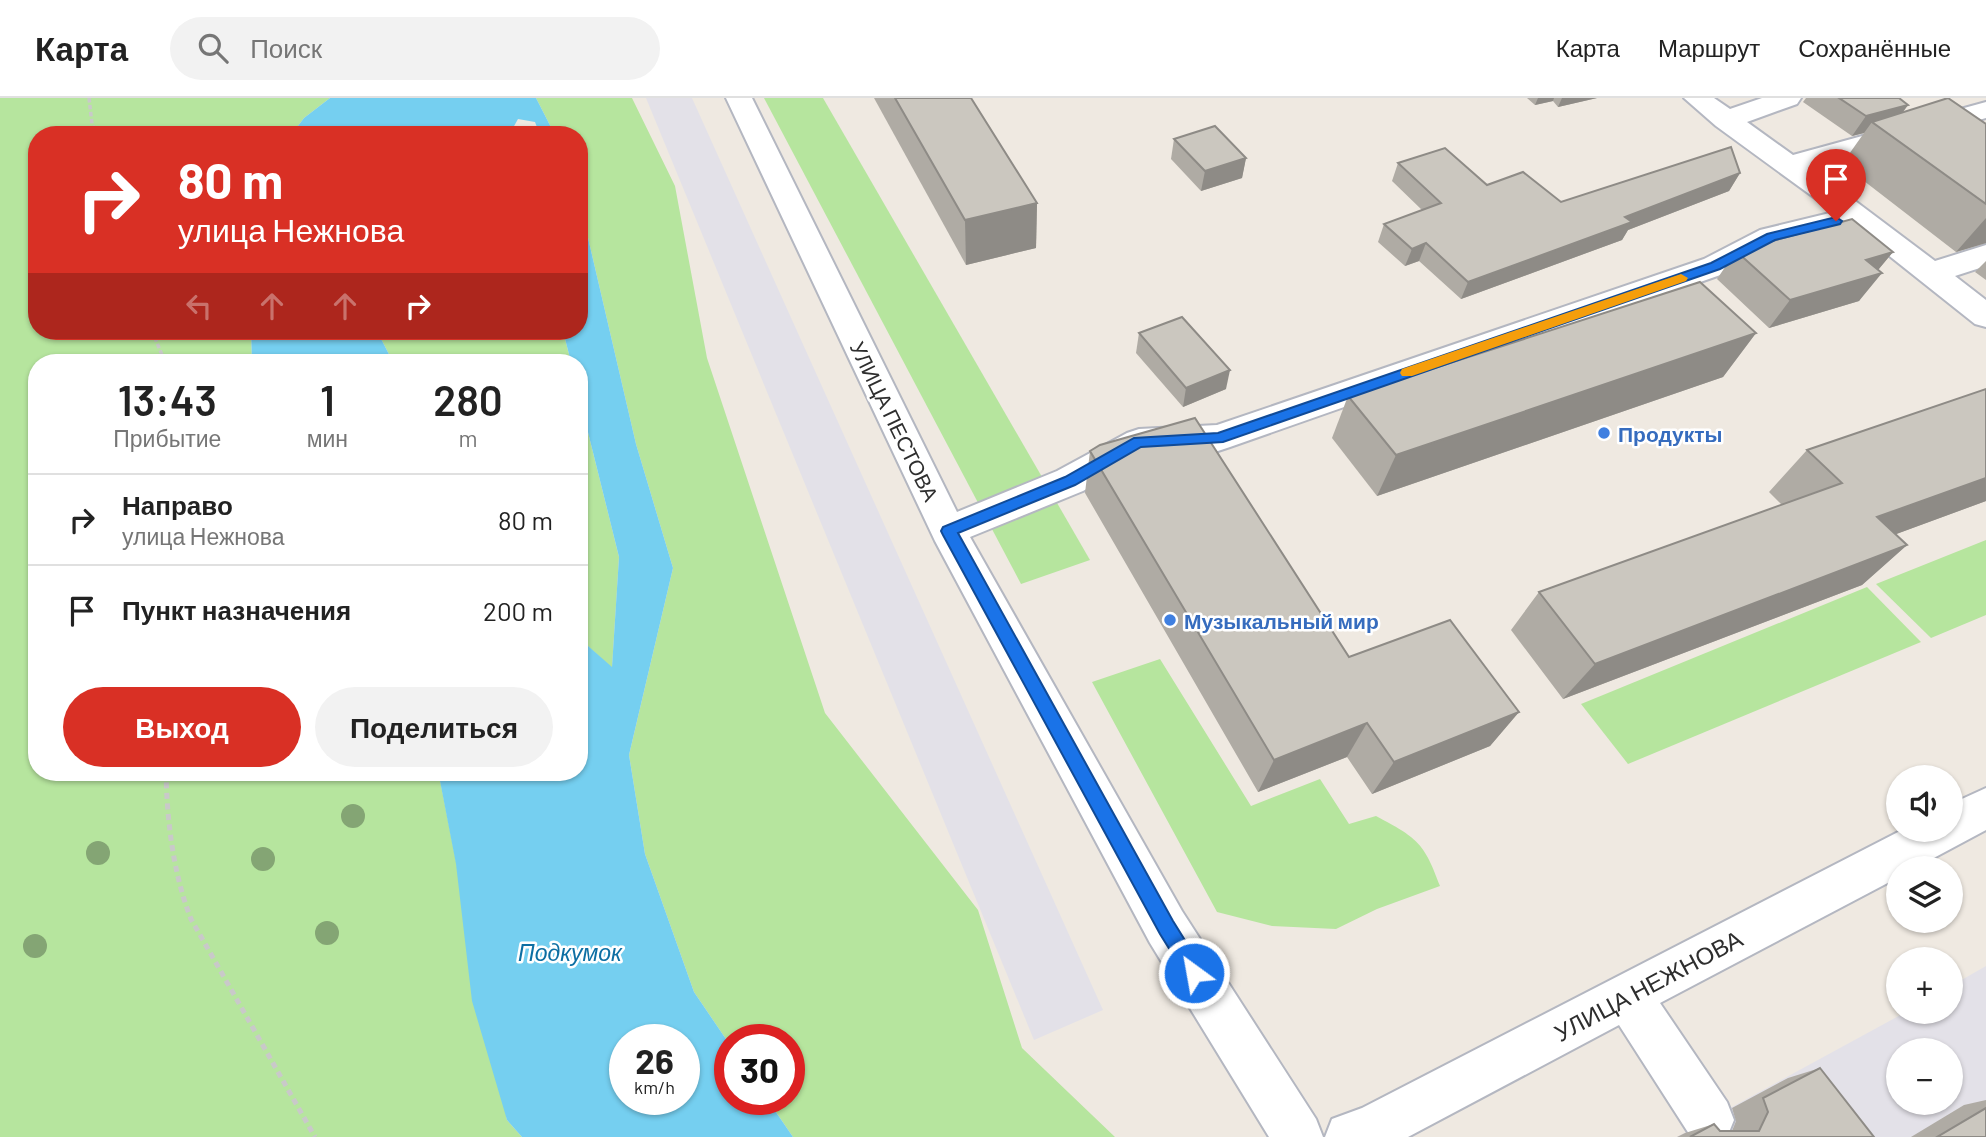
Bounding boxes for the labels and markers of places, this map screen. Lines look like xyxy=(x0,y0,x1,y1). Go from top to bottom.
pin xyxy=(1806,149,1866,221)
place label: Продукты xyxy=(1618,421,1722,446)
marker: Продукты xyxy=(1596,425,1612,441)
place label: Музыкальный мир xyxy=(1184,608,1379,633)
marker: Музыкальный мир xyxy=(1162,612,1178,628)

